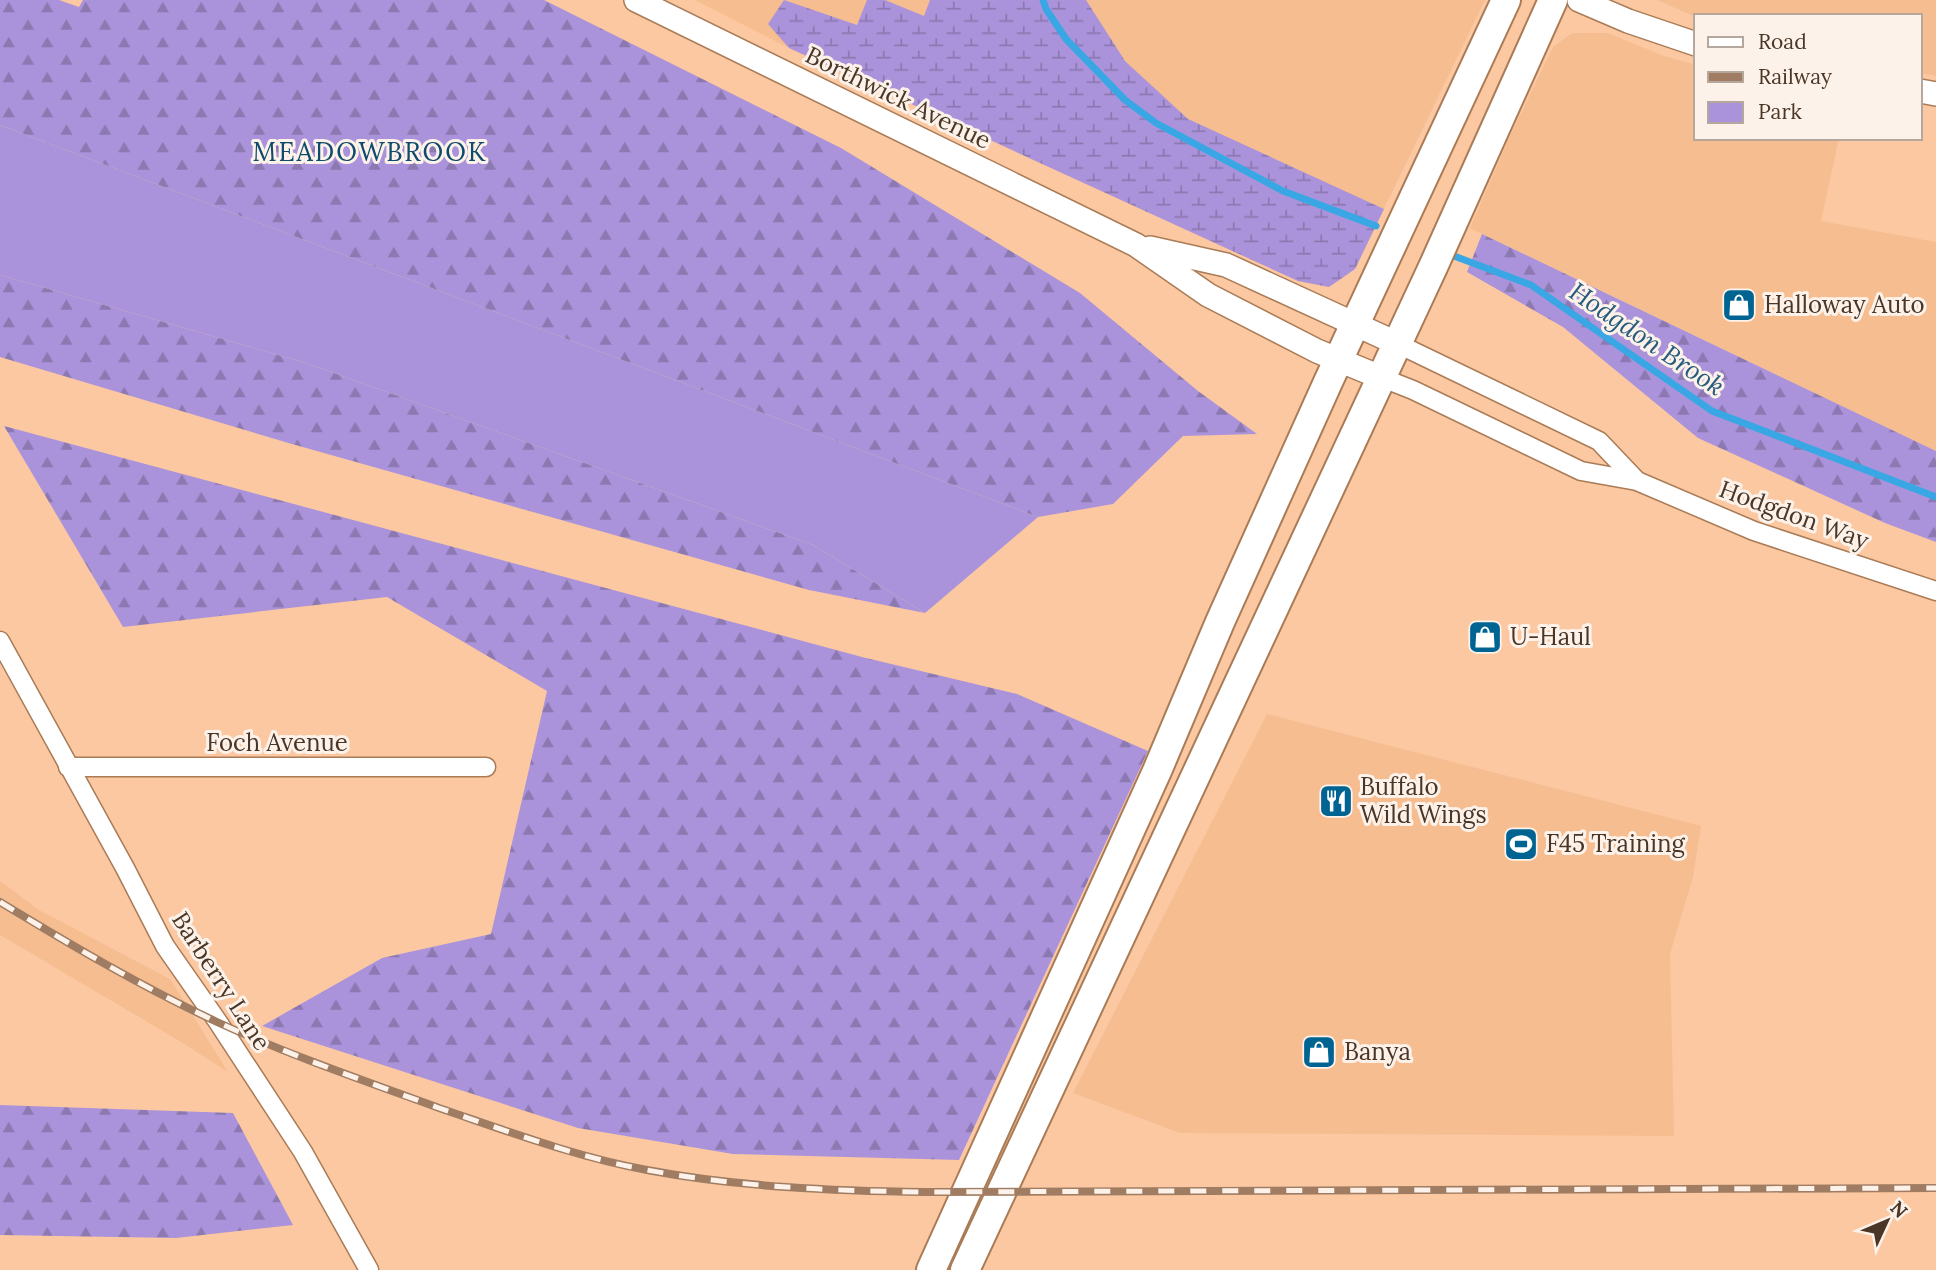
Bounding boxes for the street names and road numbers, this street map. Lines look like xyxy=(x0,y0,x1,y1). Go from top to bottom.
street label: Borthwick Avenue xyxy=(800,39,996,156)
street label: Hodgdon Way xyxy=(1715,473,1873,556)
street label: Foch Avenue xyxy=(206,727,348,758)
street label: Barberry Lane xyxy=(165,906,278,1056)

